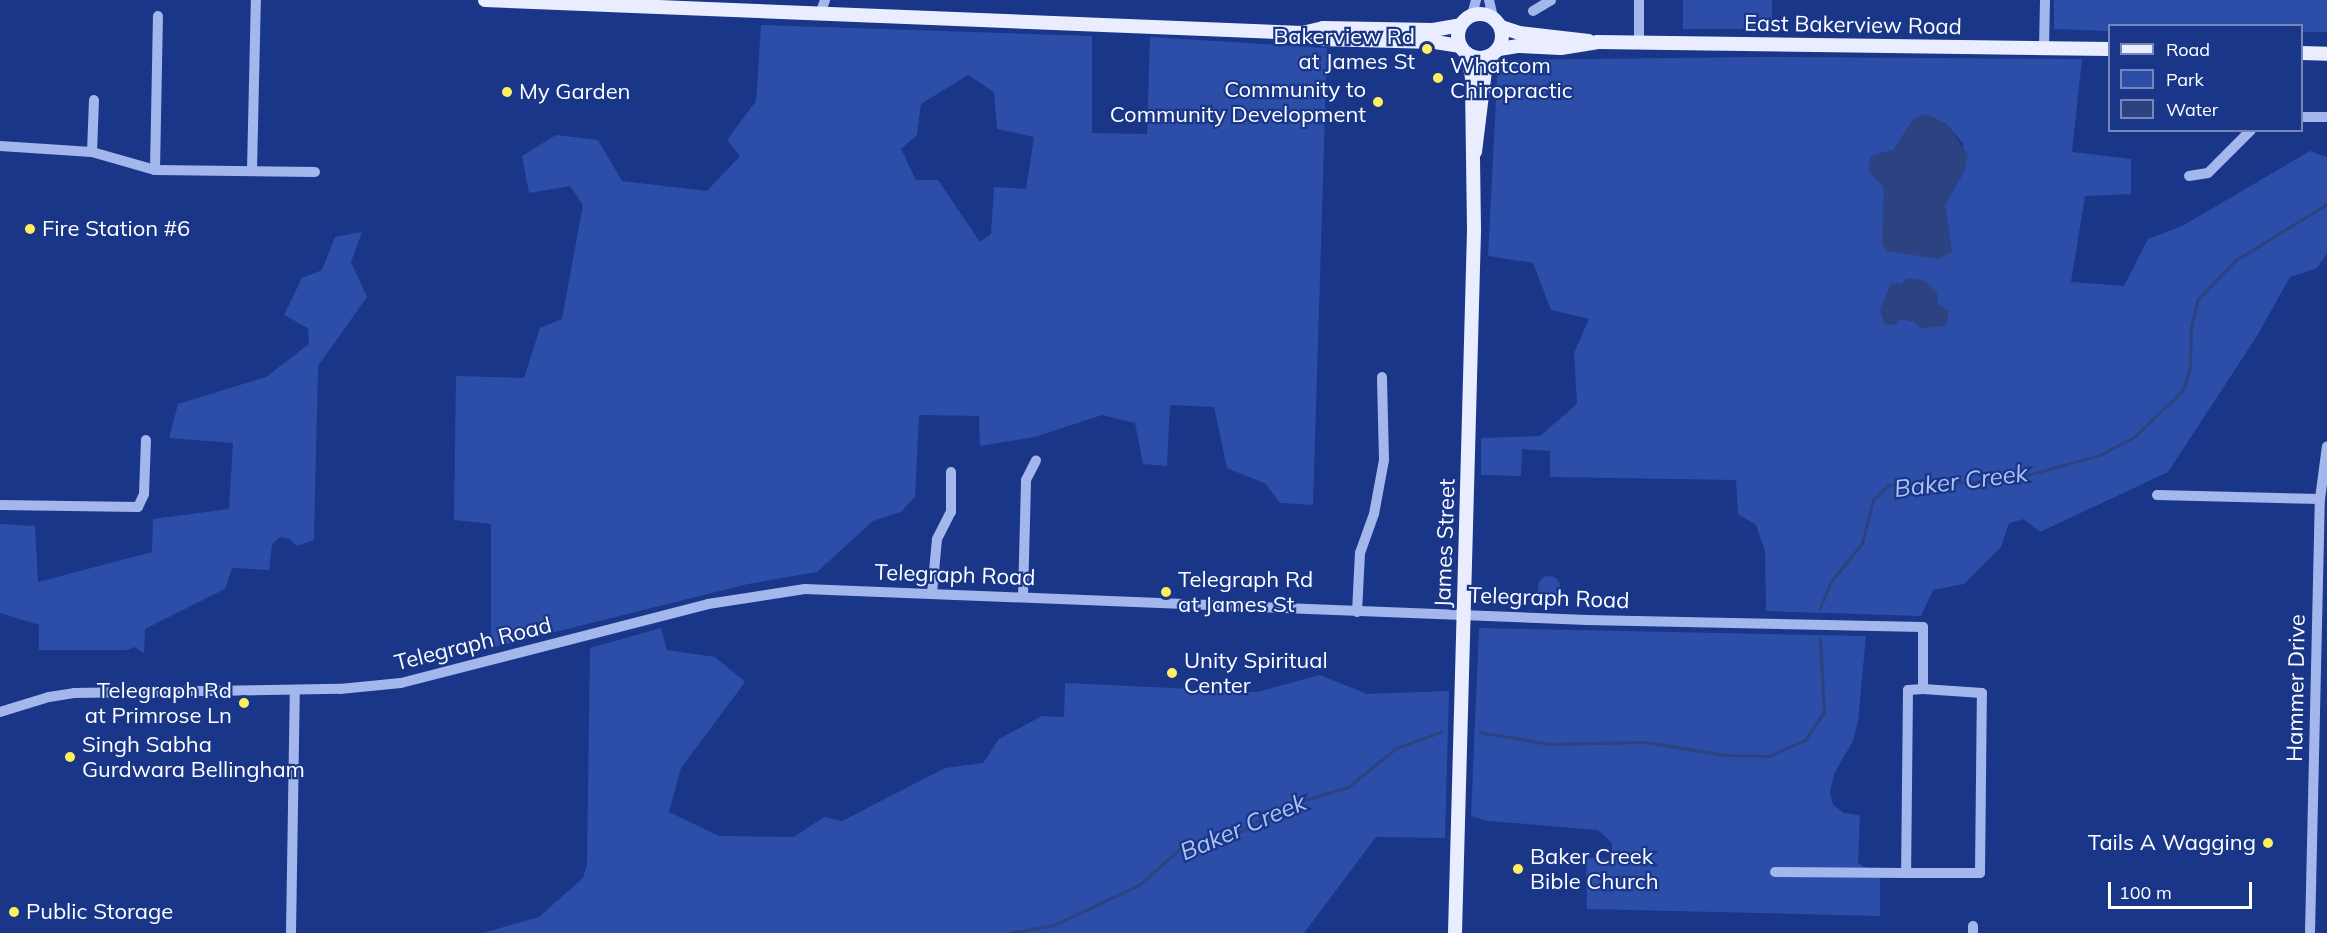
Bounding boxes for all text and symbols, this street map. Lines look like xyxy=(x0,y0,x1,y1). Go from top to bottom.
street label: East Bakerview Road xyxy=(1744,10,1962,40)
place label: Bakerview Rd at James St xyxy=(1273,23,1415,74)
legend xyxy=(2108,24,2303,132)
text: Road xyxy=(2166,38,2210,61)
marker: Bakerview Rd at James St xyxy=(1420,42,1434,56)
place label: Whatcom Chiropractic xyxy=(1450,52,1573,104)
text: Park xyxy=(2166,68,2204,91)
marker: Whatcom Chiropractic xyxy=(1431,71,1445,85)
place label: Community to Community Development xyxy=(1110,76,1366,128)
place label: My Garden xyxy=(519,79,630,105)
marker: My Garden xyxy=(500,85,514,99)
marker: Community to Community Development xyxy=(1371,95,1385,109)
text: Water xyxy=(2166,98,2218,121)
place label: Fire Station #6 xyxy=(42,216,190,242)
marker: Fire Station #6 xyxy=(23,222,37,236)
water label: Baker Creek xyxy=(1893,459,2029,503)
street label: James Street xyxy=(1430,478,1460,608)
street label: Telegraph Road xyxy=(874,559,1036,591)
place label: Telegraph Rd at James St xyxy=(1178,566,1313,618)
street label: Telegraph Road xyxy=(1468,582,1630,614)
marker: Telegraph Rd at James St xyxy=(1159,585,1173,599)
street label: Telegraph Road xyxy=(392,612,554,676)
street label: Hammer Drive xyxy=(2282,614,2310,762)
place label: Unity Spiritual Center xyxy=(1184,647,1328,698)
marker: Unity Spiritual Center xyxy=(1165,666,1179,680)
place label: Telegraph Rd at Primrose Ln xyxy=(85,677,232,728)
marker: Telegraph Rd at Primrose Ln xyxy=(237,696,251,710)
place label: Singh Sabha Gurdwara Bellingham xyxy=(82,731,305,782)
marker: Singh Sabha Gurdwara Bellingham xyxy=(63,750,77,764)
water label: Baker Creek xyxy=(1176,788,1310,866)
place label: Tails A Wagging xyxy=(2088,830,2256,856)
marker: Tails A Wagging xyxy=(2261,836,2275,850)
place label: Baker Creek Bible Church xyxy=(1530,843,1659,894)
marker: Baker Creek Bible Church xyxy=(1511,862,1525,876)
scale bar xyxy=(2111,870,2255,908)
text: 100 m xyxy=(2119,881,2172,904)
place label: Public Storage xyxy=(26,899,173,925)
marker: Public Storage xyxy=(7,905,21,919)

